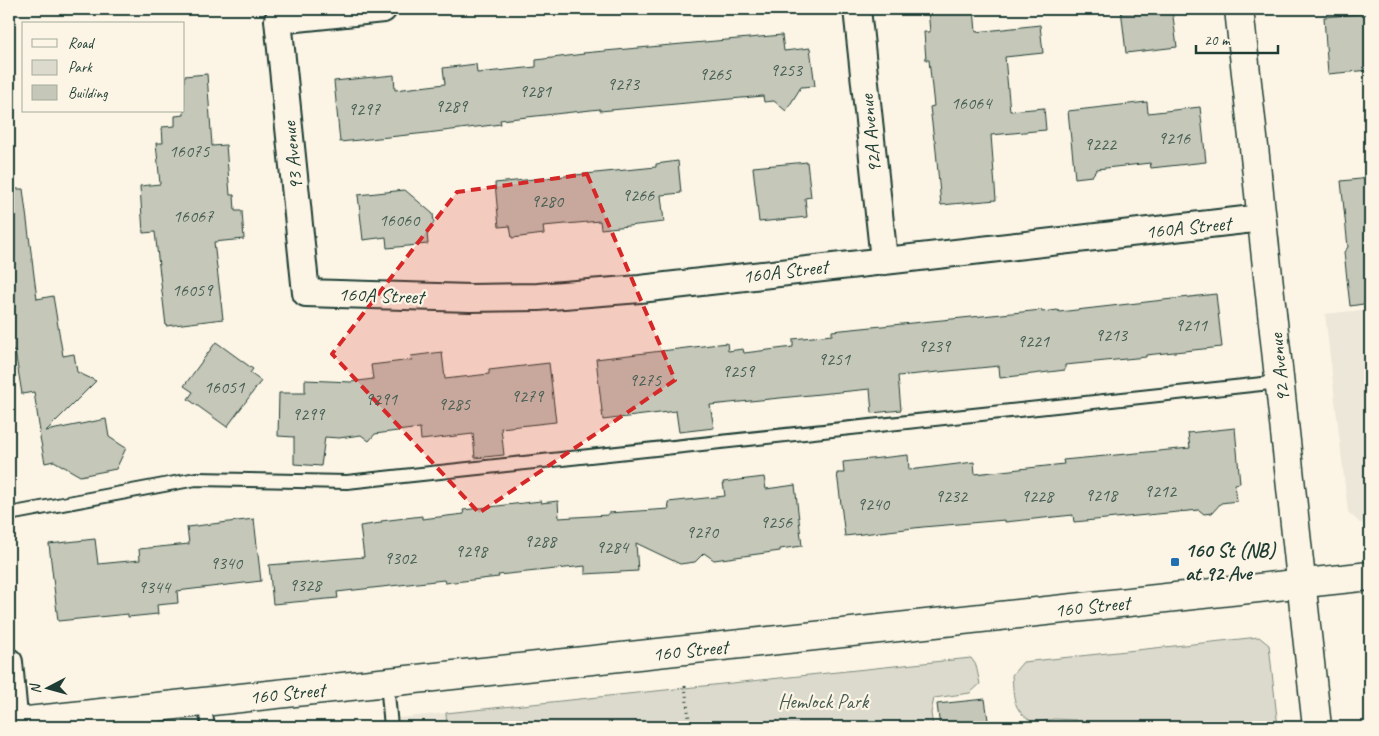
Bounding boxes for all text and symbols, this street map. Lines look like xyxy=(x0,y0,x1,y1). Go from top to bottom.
legend xyxy=(22,22,185,112)
scale bar xyxy=(1196,22,1279,54)
text: 20 m xyxy=(1204,31,1231,50)
text: Road xyxy=(68,34,95,53)
text: Park xyxy=(68,58,93,77)
house number: 9253 xyxy=(770,59,804,81)
house number: 9265 xyxy=(699,63,732,85)
house number: 9273 xyxy=(607,73,641,95)
house number: 9281 xyxy=(519,80,552,102)
text: Building xyxy=(68,84,108,103)
street label: 92A Avenue xyxy=(854,92,887,175)
house number: 16064 xyxy=(951,92,993,114)
house number: 9289 xyxy=(435,95,469,117)
house number: 9297 xyxy=(348,98,381,120)
street label: 93 Avenue xyxy=(276,119,309,191)
house number: 9216 xyxy=(1158,127,1191,149)
house number: 9222 xyxy=(1084,133,1118,155)
house number: 16075 xyxy=(169,140,210,162)
house number: 9266 xyxy=(622,184,655,206)
house number: 9280 xyxy=(531,190,565,212)
house number: 16067 xyxy=(173,205,214,227)
house number: 16060 xyxy=(379,209,421,231)
street label: 160A Street xyxy=(1144,210,1235,244)
street label: 160A Street xyxy=(741,253,832,289)
house number: 16059 xyxy=(172,279,214,301)
street label: 160A Street xyxy=(338,282,427,310)
house number: 9211 xyxy=(1175,314,1208,336)
house number: 9213 xyxy=(1095,324,1129,346)
house number: 9221 xyxy=(1017,330,1050,352)
street label: 92 Avenue xyxy=(1263,331,1296,403)
house number: 9239 xyxy=(918,335,952,357)
house number: 9251 xyxy=(818,348,851,370)
house number: 9259 xyxy=(722,360,756,382)
house number: 9275 xyxy=(629,369,662,391)
house number: 16051 xyxy=(204,376,245,398)
house number: 9279 xyxy=(511,385,545,407)
house number: 9291 xyxy=(365,388,398,410)
house number: 9285 xyxy=(438,393,471,415)
house number: 9299 xyxy=(292,403,326,425)
house number: 9212 xyxy=(1144,480,1178,502)
house number: 9218 xyxy=(1085,484,1119,506)
house number: 9232 xyxy=(935,485,969,507)
house number: 9228 xyxy=(1021,485,1055,507)
house number: 9240 xyxy=(857,493,891,515)
house number: 9256 xyxy=(760,511,793,533)
house number: 9270 xyxy=(686,521,720,543)
house number: 9288 xyxy=(524,530,558,552)
house number: 9284 xyxy=(596,536,630,558)
place label: 160 St (NB) at 92 Ave xyxy=(1185,538,1276,586)
house number: 9298 xyxy=(455,540,489,562)
house number: 9302 xyxy=(384,547,418,569)
house number: 9340 xyxy=(210,552,244,574)
marker: 160 St (NB) at 92 Ave xyxy=(1169,556,1181,568)
house number: 9328 xyxy=(289,574,323,596)
house number: 9344 xyxy=(138,576,172,598)
street label: 160 Street xyxy=(1053,590,1134,623)
street label: 160 Street xyxy=(651,634,732,667)
north arrow xyxy=(22,664,72,714)
street label: 160 Street xyxy=(248,677,329,710)
text: N xyxy=(26,682,44,695)
park label: Hemlock Park xyxy=(778,689,870,714)

